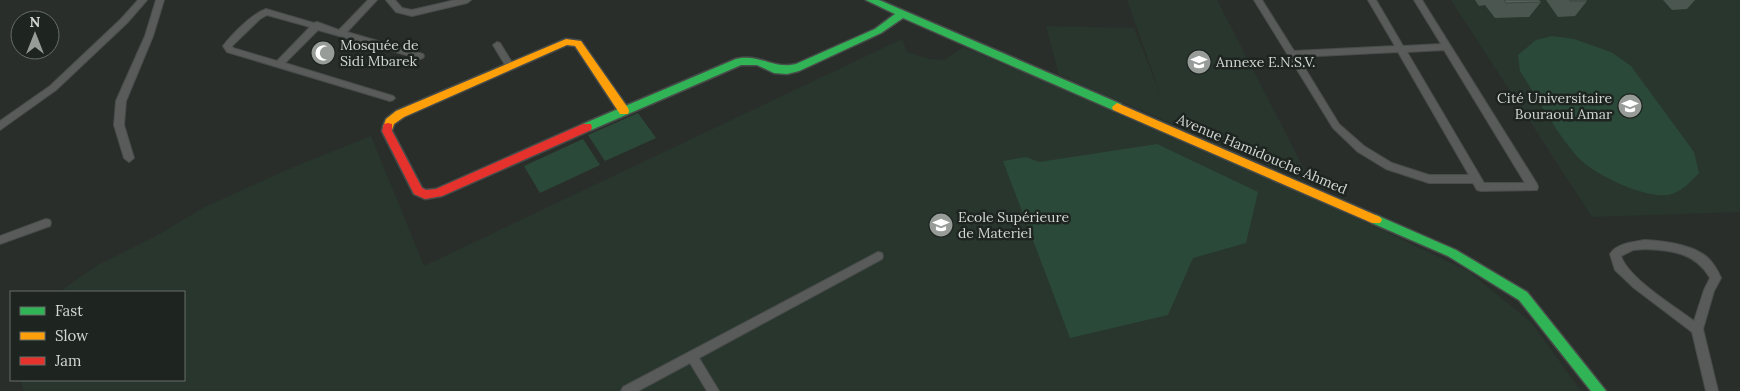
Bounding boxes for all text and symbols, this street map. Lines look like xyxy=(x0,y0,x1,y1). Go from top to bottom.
north arrow xyxy=(10,10,60,60)
text: N xyxy=(30,13,41,31)
place label: Mosquée de Sidi Mbarek xyxy=(340,36,419,70)
mosque icon: Mosquée de Sidi Mbarek xyxy=(310,40,336,66)
school or university icon: Annexe E.N.S.V. xyxy=(1186,49,1212,75)
place label: Annexe E.N.S.V. xyxy=(1215,53,1316,71)
place label: Cité Universitaire Bouraoui Amar xyxy=(1497,89,1612,123)
school or university icon: Cité Universitaire Bouraoui Amar xyxy=(1617,93,1643,119)
street label: Avenue Hamidouche Ahmed xyxy=(1173,110,1350,198)
place label: Ecole Supérieure de Materiel xyxy=(958,208,1069,242)
school or university icon: Ecole Supérieure de Materiel xyxy=(928,212,954,238)
legend xyxy=(10,291,185,381)
text: Fast xyxy=(55,301,83,320)
text: Slow xyxy=(55,326,88,345)
text: Jam xyxy=(54,351,82,370)

